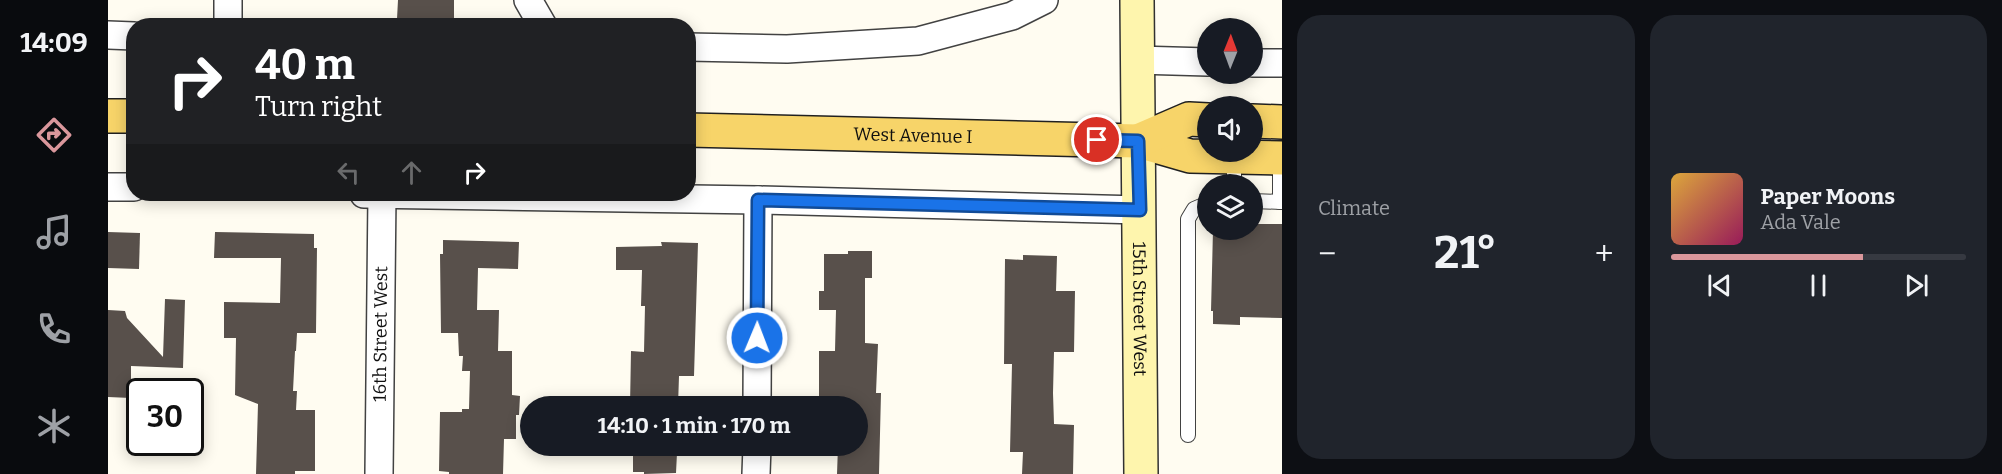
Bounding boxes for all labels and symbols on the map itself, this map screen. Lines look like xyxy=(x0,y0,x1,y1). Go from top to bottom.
north arrow xyxy=(1197,18,1263,84)
pin xyxy=(1071,114,1122,165)
street label: West Avenue I xyxy=(853,123,973,148)
street label: 15th Street West xyxy=(1128,242,1151,377)
street label: 16th Street West xyxy=(369,266,392,402)
position arrow xyxy=(725,306,789,370)
speed limit sign: 30 xyxy=(126,378,204,456)

